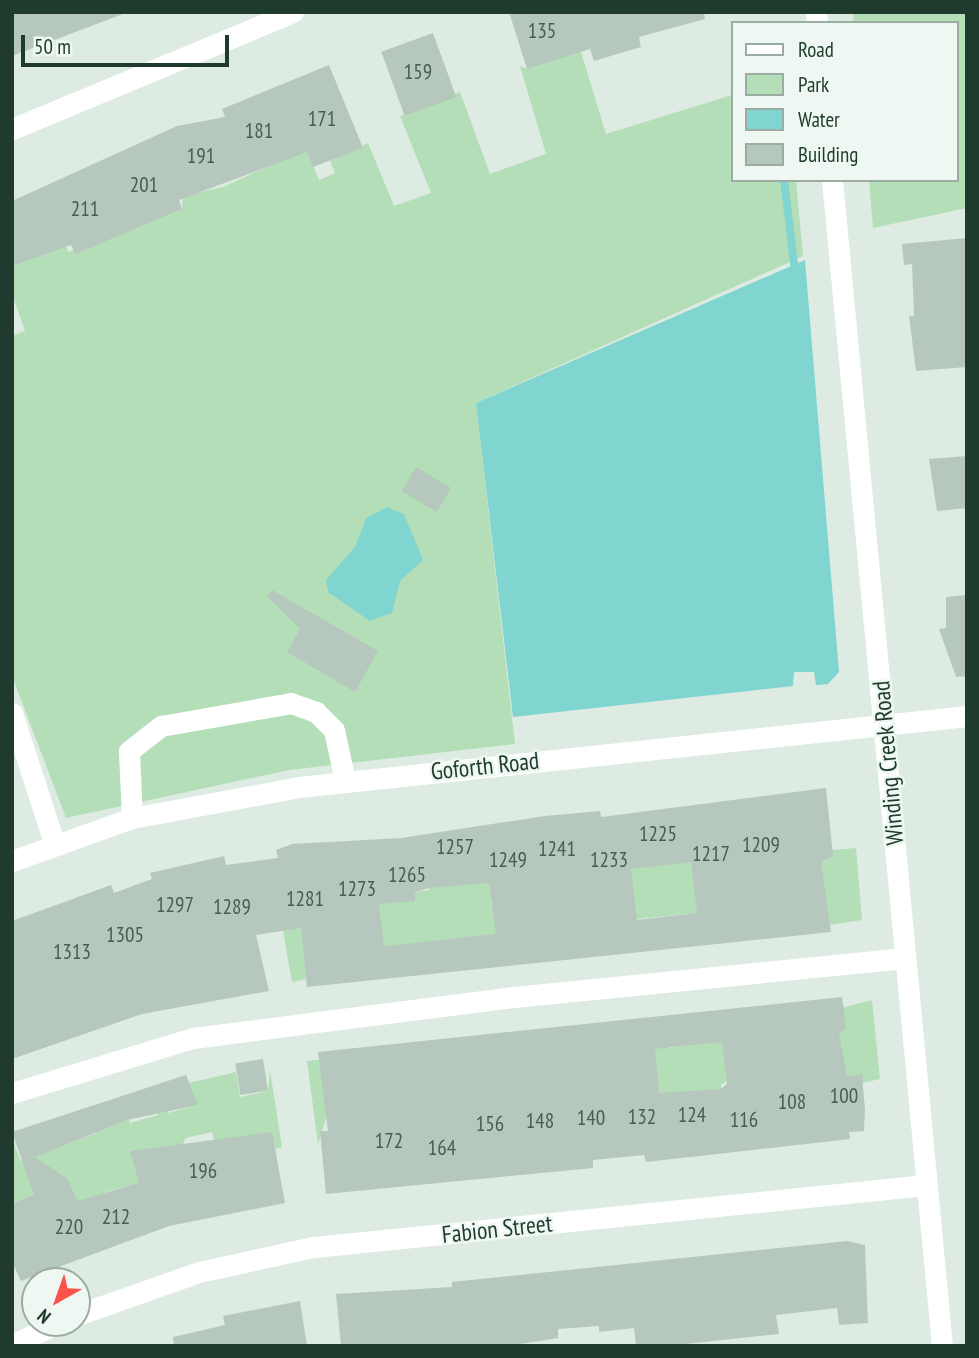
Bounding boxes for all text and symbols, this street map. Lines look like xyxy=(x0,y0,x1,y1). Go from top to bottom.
house number: 135 xyxy=(528,18,556,44)
scale bar xyxy=(24,21,233,65)
legend xyxy=(730,21,958,182)
text: 50 m xyxy=(34,33,71,60)
text: Road xyxy=(798,36,834,63)
house number: 159 xyxy=(404,59,432,85)
text: Park xyxy=(798,71,829,98)
house number: 171 xyxy=(308,106,336,132)
text: Water xyxy=(798,106,840,133)
house number: 181 xyxy=(245,118,273,144)
text: Building xyxy=(798,141,858,168)
house number: 191 xyxy=(187,143,215,169)
house number: 201 xyxy=(130,172,158,198)
house number: 211 xyxy=(71,196,99,222)
street label: Winding Creek Road xyxy=(866,679,910,847)
street label: Goforth Road xyxy=(429,746,541,786)
house number: 1225 xyxy=(639,821,677,847)
house number: 1209 xyxy=(742,832,780,858)
house number: 1257 xyxy=(436,834,474,860)
house number: 1241 xyxy=(538,836,576,862)
house number: 1217 xyxy=(692,841,730,867)
house number: 1249 xyxy=(489,847,527,873)
house number: 1233 xyxy=(590,847,628,873)
house number: 1265 xyxy=(388,862,426,888)
house number: 1273 xyxy=(338,876,376,902)
house number: 1281 xyxy=(286,886,324,912)
house number: 1297 xyxy=(156,892,194,918)
house number: 1289 xyxy=(213,894,251,920)
house number: 1305 xyxy=(106,922,144,948)
house number: 1313 xyxy=(53,939,91,965)
house number: 100 xyxy=(830,1083,858,1109)
house number: 108 xyxy=(778,1089,806,1115)
house number: 124 xyxy=(678,1102,706,1128)
house number: 132 xyxy=(628,1104,656,1130)
house number: 140 xyxy=(577,1105,605,1131)
house number: 116 xyxy=(730,1107,758,1133)
house number: 148 xyxy=(526,1108,554,1134)
house number: 156 xyxy=(476,1111,504,1137)
house number: 172 xyxy=(375,1128,403,1154)
house number: 164 xyxy=(428,1135,456,1161)
house number: 196 xyxy=(189,1158,217,1184)
house number: 212 xyxy=(102,1204,130,1230)
street label: Fabion Street xyxy=(440,1209,554,1249)
house number: 220 xyxy=(55,1214,83,1240)
north arrow xyxy=(21,1267,91,1337)
text: N xyxy=(32,1304,55,1329)

